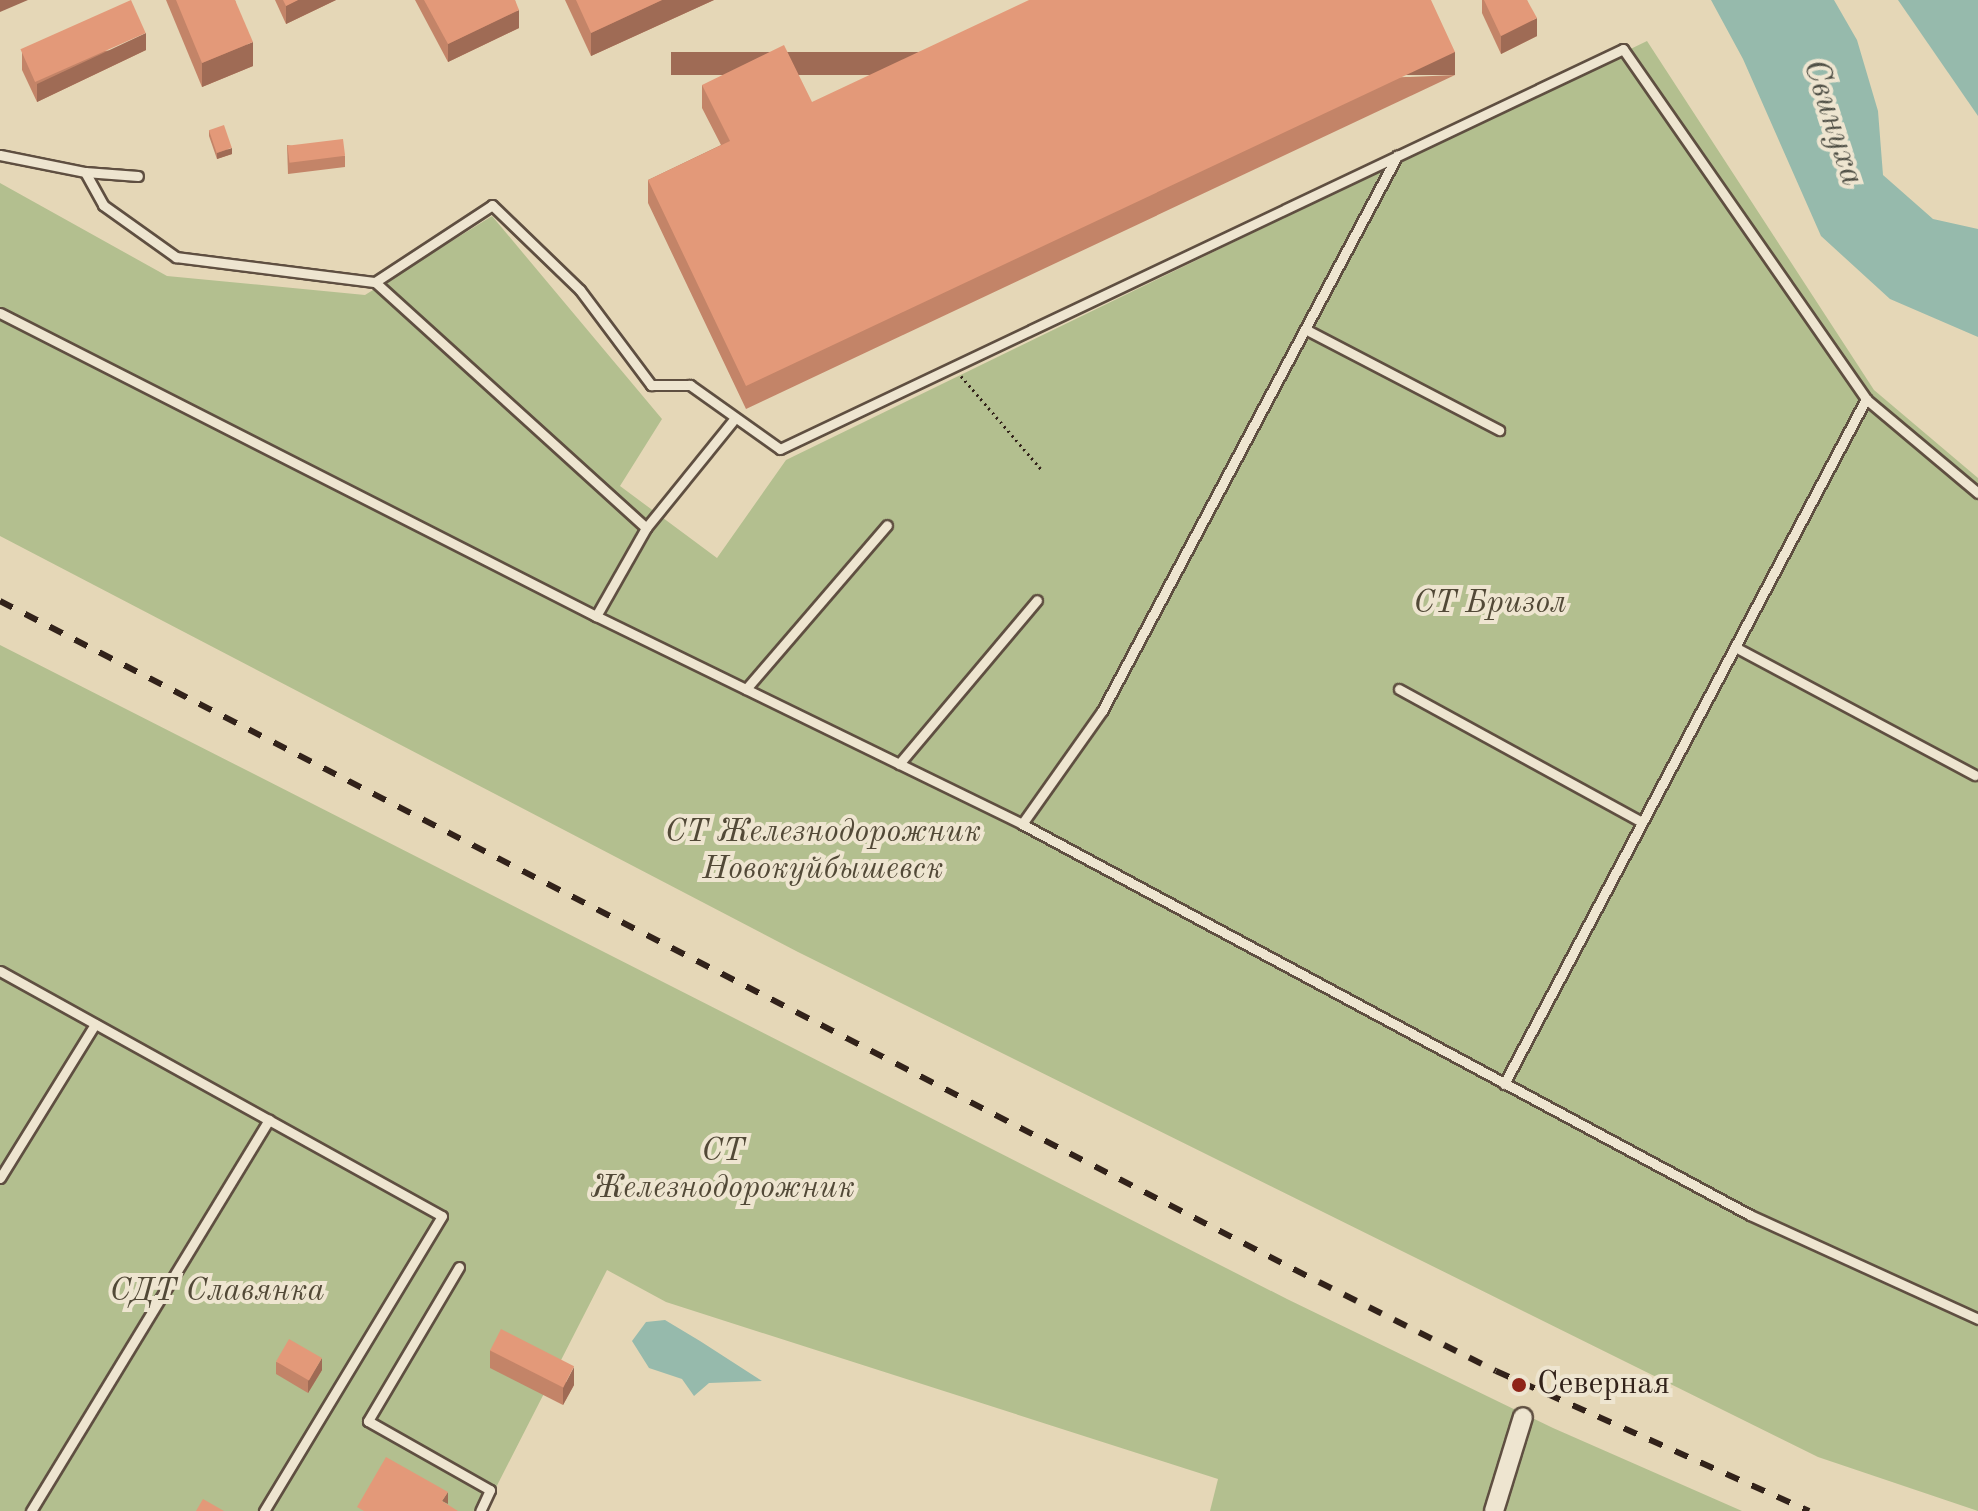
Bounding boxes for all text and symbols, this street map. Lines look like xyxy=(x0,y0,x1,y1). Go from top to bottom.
water label: Свинуха xyxy=(1792,54,1872,192)
park label: СТ Бризол xyxy=(1413,585,1567,623)
park label: СТ Железнодорожник Новокуйбышевск xyxy=(665,815,981,890)
park label: СТ Железнодорожник xyxy=(591,1134,855,1209)
park label: СДТ Славянка xyxy=(109,1273,325,1311)
place label: Северная xyxy=(1537,1366,1670,1404)
marker: Северная xyxy=(1508,1374,1530,1396)

